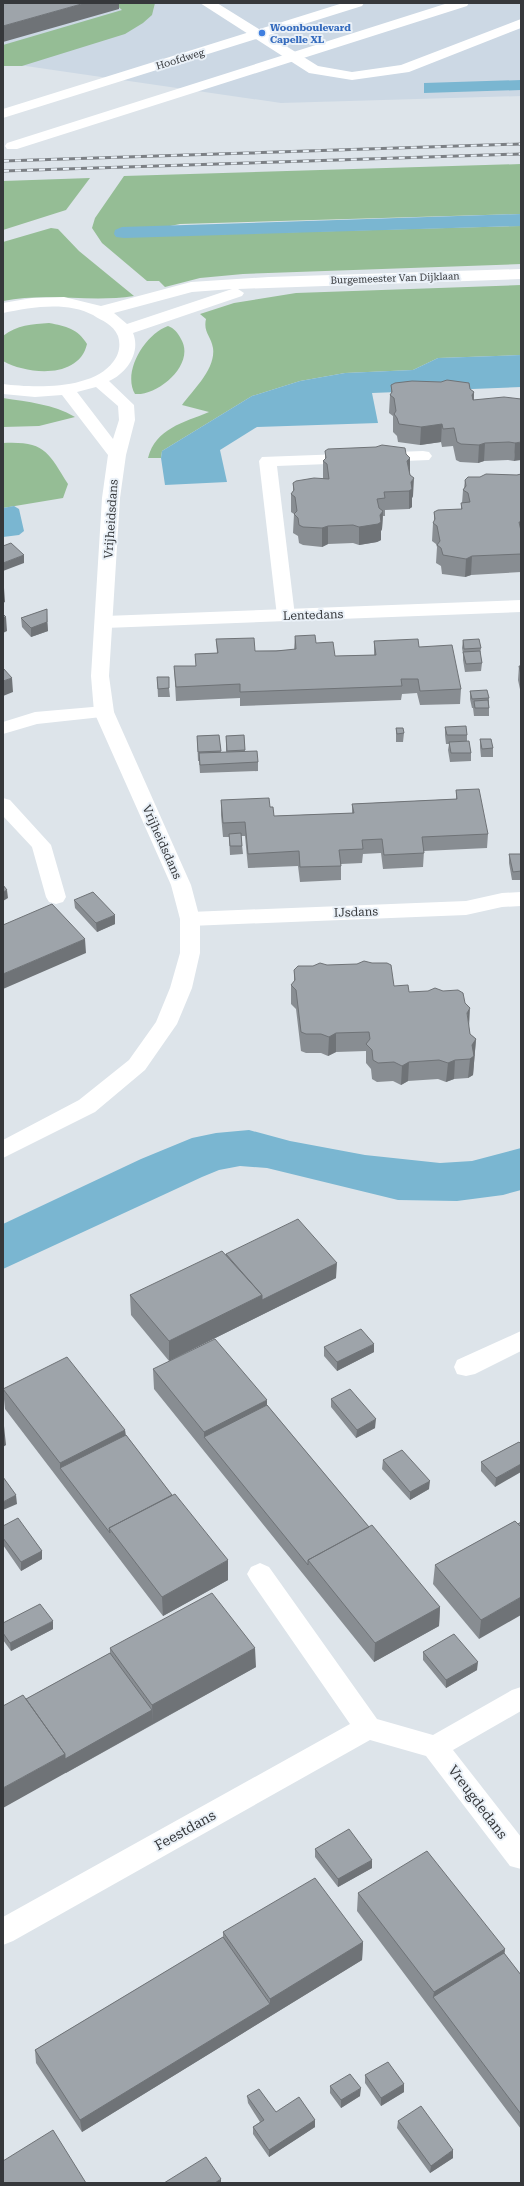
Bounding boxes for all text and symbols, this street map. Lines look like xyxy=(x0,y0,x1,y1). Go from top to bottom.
place label: Woonboulevard Capelle XL xyxy=(270,22,351,45)
marker: Woonboulevard Capelle XL xyxy=(257,28,267,38)
street label: Hoofdweg xyxy=(155,46,206,72)
street label: Burgemeester Van Dijklaan xyxy=(330,270,460,286)
street label: Vrijheidsdans xyxy=(101,479,121,559)
street label: Lentedans xyxy=(283,607,344,623)
street label: Vrijheidsdans xyxy=(139,803,185,881)
street label: IJsdans xyxy=(334,904,379,920)
street label: Vreugdedans xyxy=(445,1762,511,1842)
street label: Feestdans xyxy=(152,1807,219,1853)

